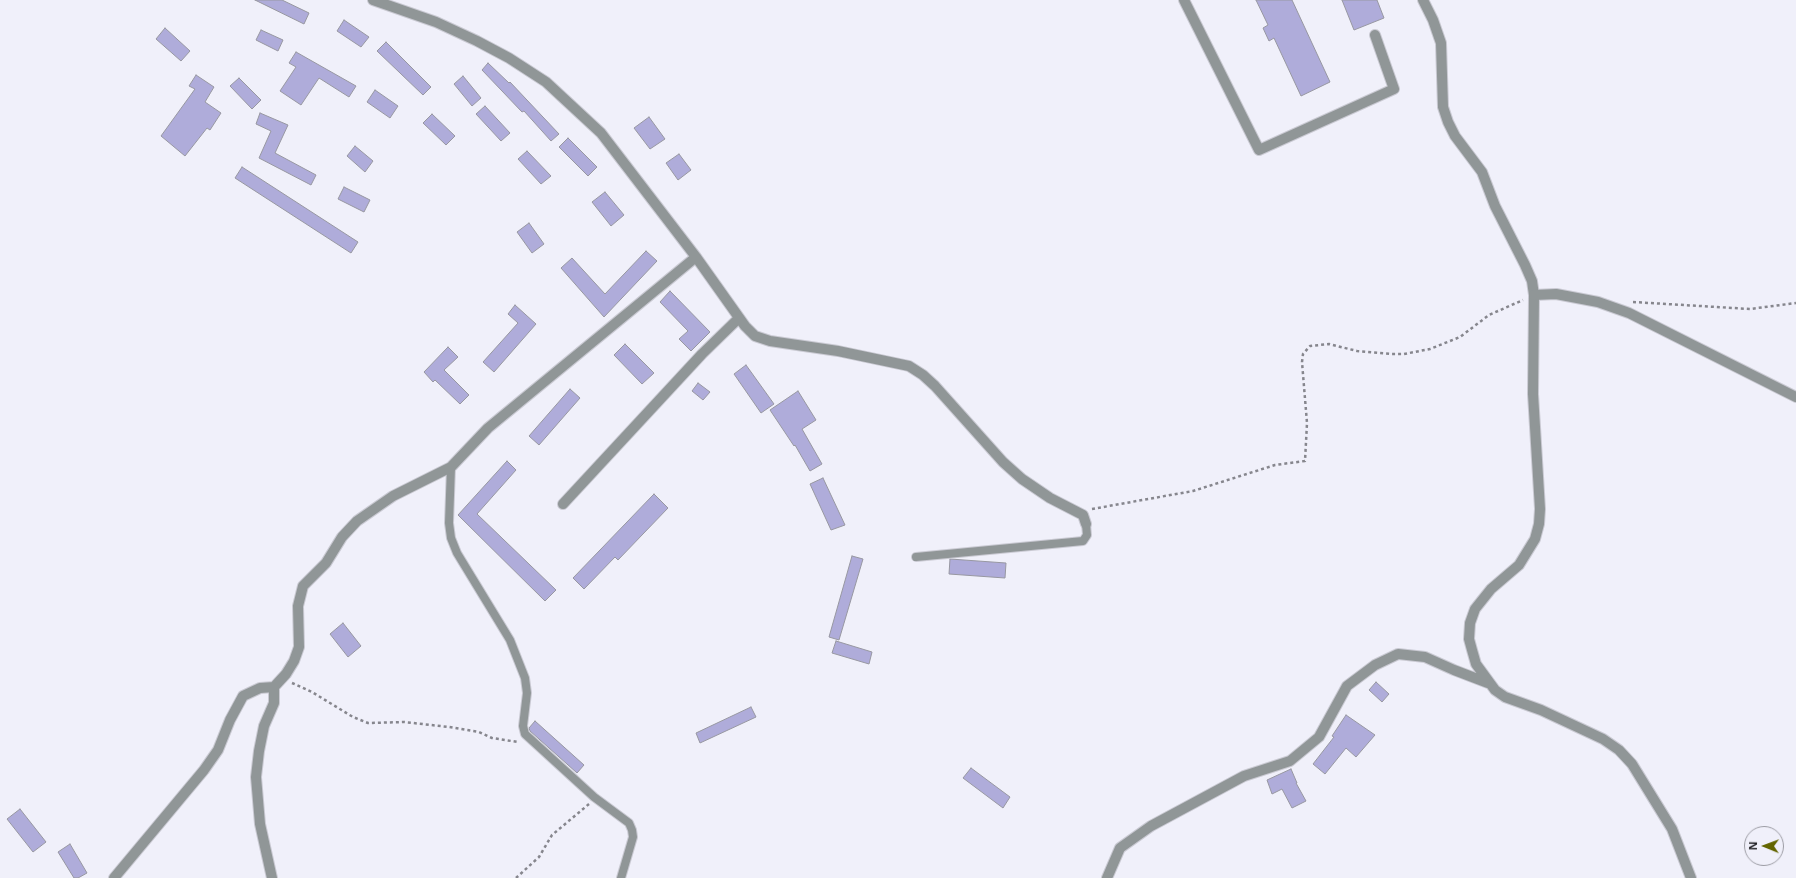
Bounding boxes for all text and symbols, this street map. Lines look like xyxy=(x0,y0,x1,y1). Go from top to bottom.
north arrow xyxy=(1744,826,1784,866)
text: N xyxy=(1745,841,1760,850)

